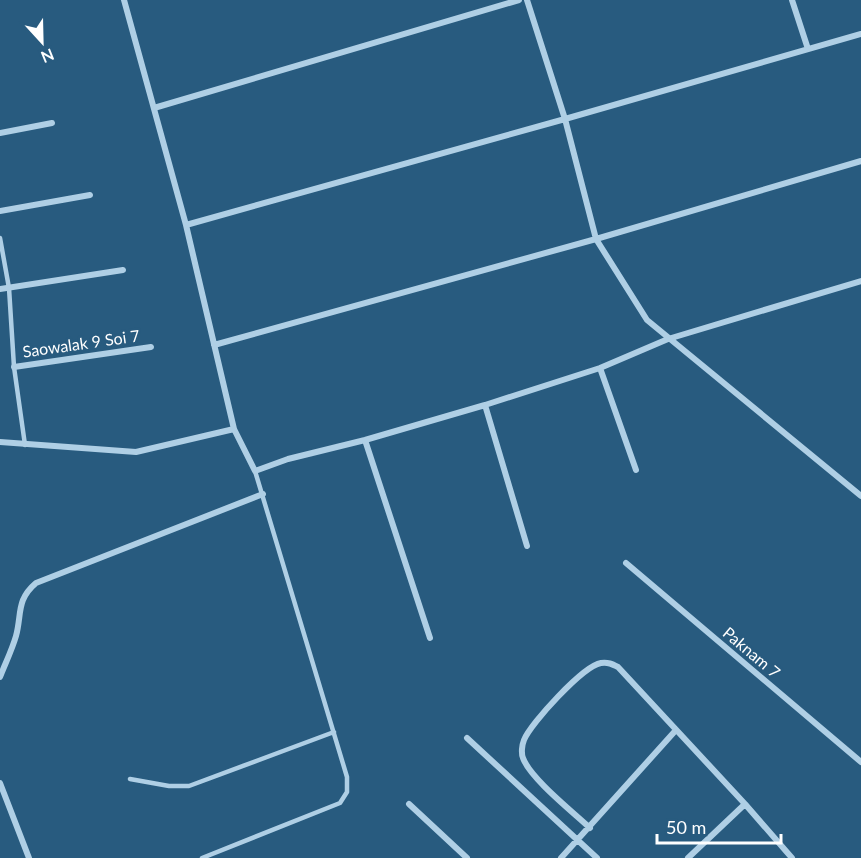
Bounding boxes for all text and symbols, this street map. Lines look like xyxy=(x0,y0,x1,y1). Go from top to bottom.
north arrow xyxy=(12,12,72,72)
text: N xyxy=(39,45,57,67)
street label: Saowalak 9 Soi 7 xyxy=(21,325,141,361)
street label: Paknam 7 xyxy=(720,623,784,681)
scale bar xyxy=(657,807,782,845)
text: 50 m xyxy=(666,816,706,838)

